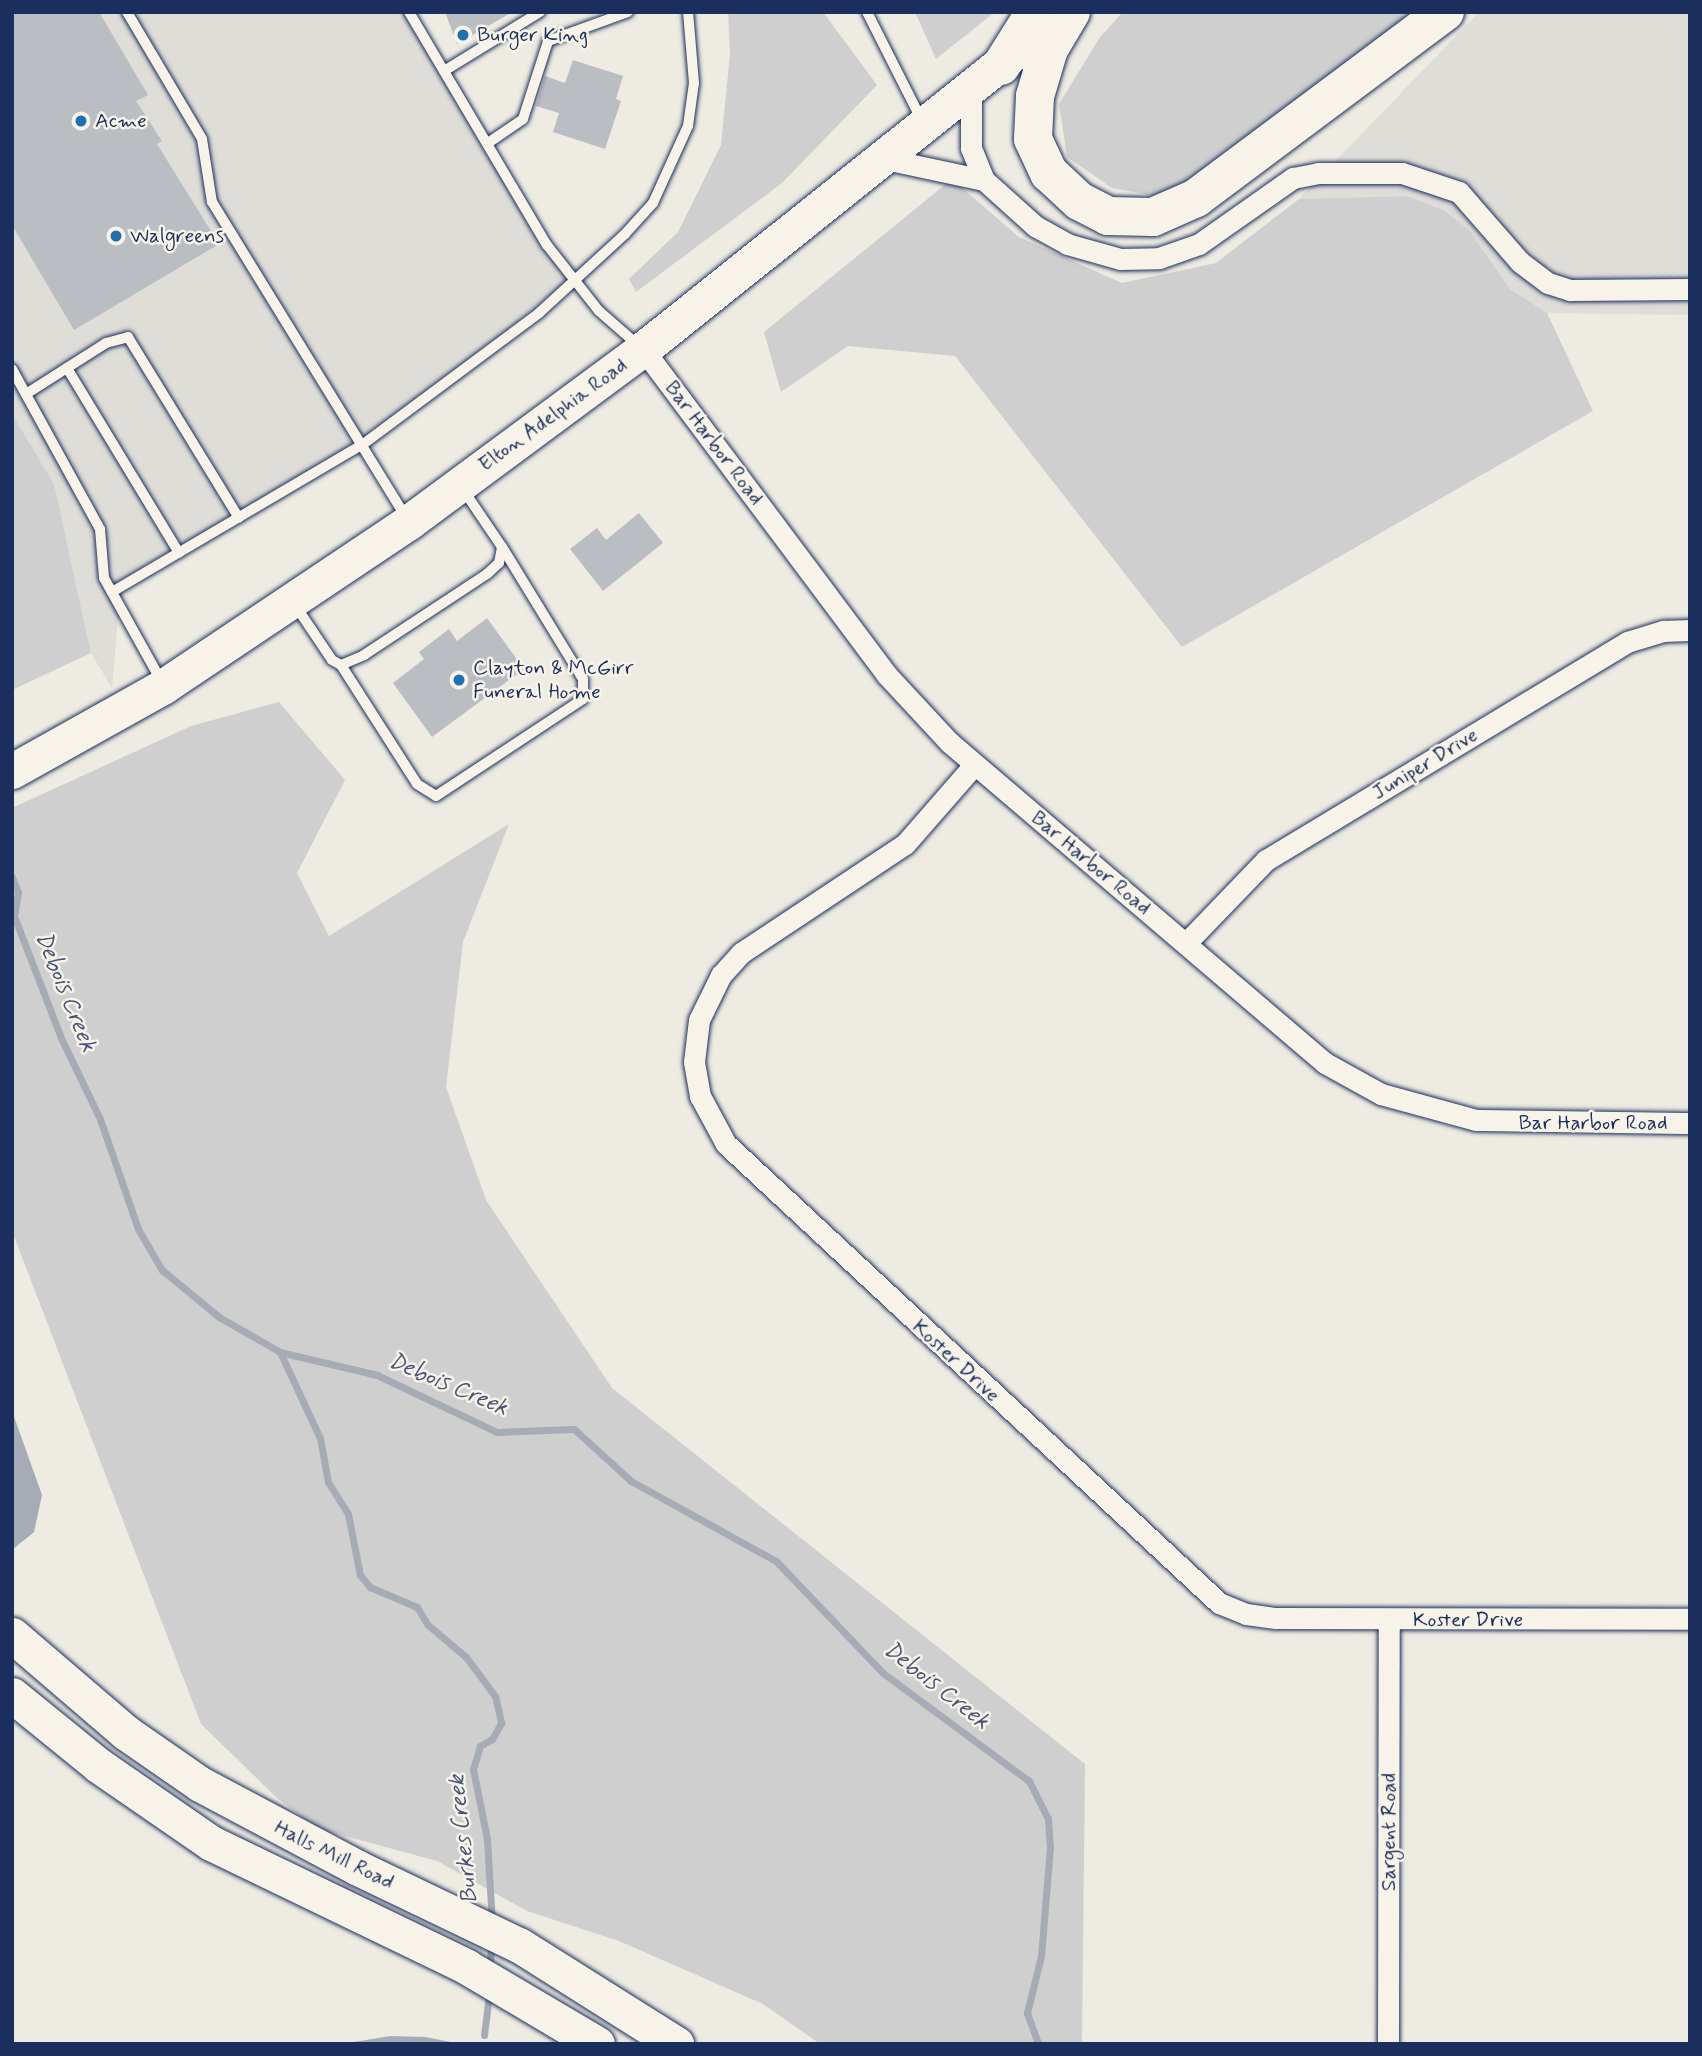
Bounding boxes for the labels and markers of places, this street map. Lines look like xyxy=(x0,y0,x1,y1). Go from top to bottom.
place label: Burger King xyxy=(477,22,585,48)
marker: Burger King xyxy=(455,27,471,43)
place label: Acme xyxy=(95,108,147,134)
marker: Acme xyxy=(73,113,89,129)
place label: Walgreens xyxy=(130,223,224,249)
marker: Walgreens xyxy=(108,228,124,244)
place label: Clayton & McGirr Funeral Home xyxy=(473,655,633,705)
marker: Clayton & McGirr Funeral Home xyxy=(451,672,467,688)

